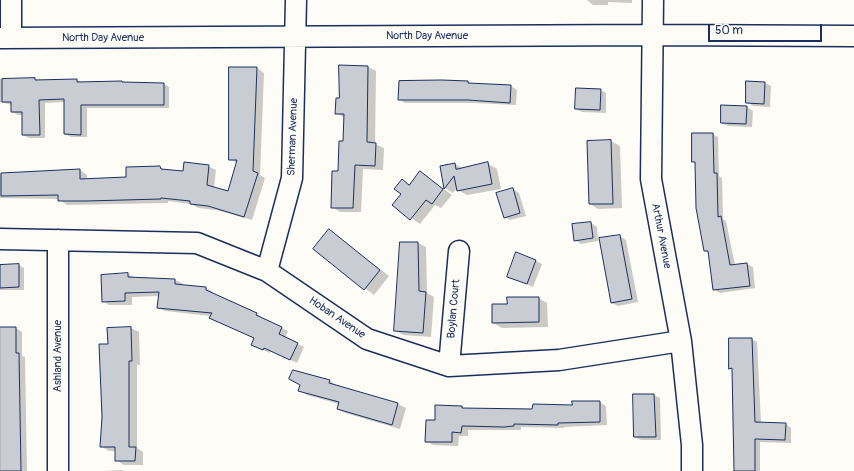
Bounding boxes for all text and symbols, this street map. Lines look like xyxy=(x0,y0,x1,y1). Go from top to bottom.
scale bar xyxy=(710,16,824,42)
text: 50 m xyxy=(715,23,743,38)
street label: North Day Avenue xyxy=(386,29,468,43)
street label: North Day Avenue xyxy=(62,31,144,45)
street label: Sherman Avenue xyxy=(285,98,301,176)
street label: Arthur Avenue xyxy=(648,202,674,270)
street label: Boylan Court xyxy=(445,279,463,339)
street label: Hoban Avenue xyxy=(306,294,368,342)
street label: Ashland Avenue xyxy=(51,320,65,392)

